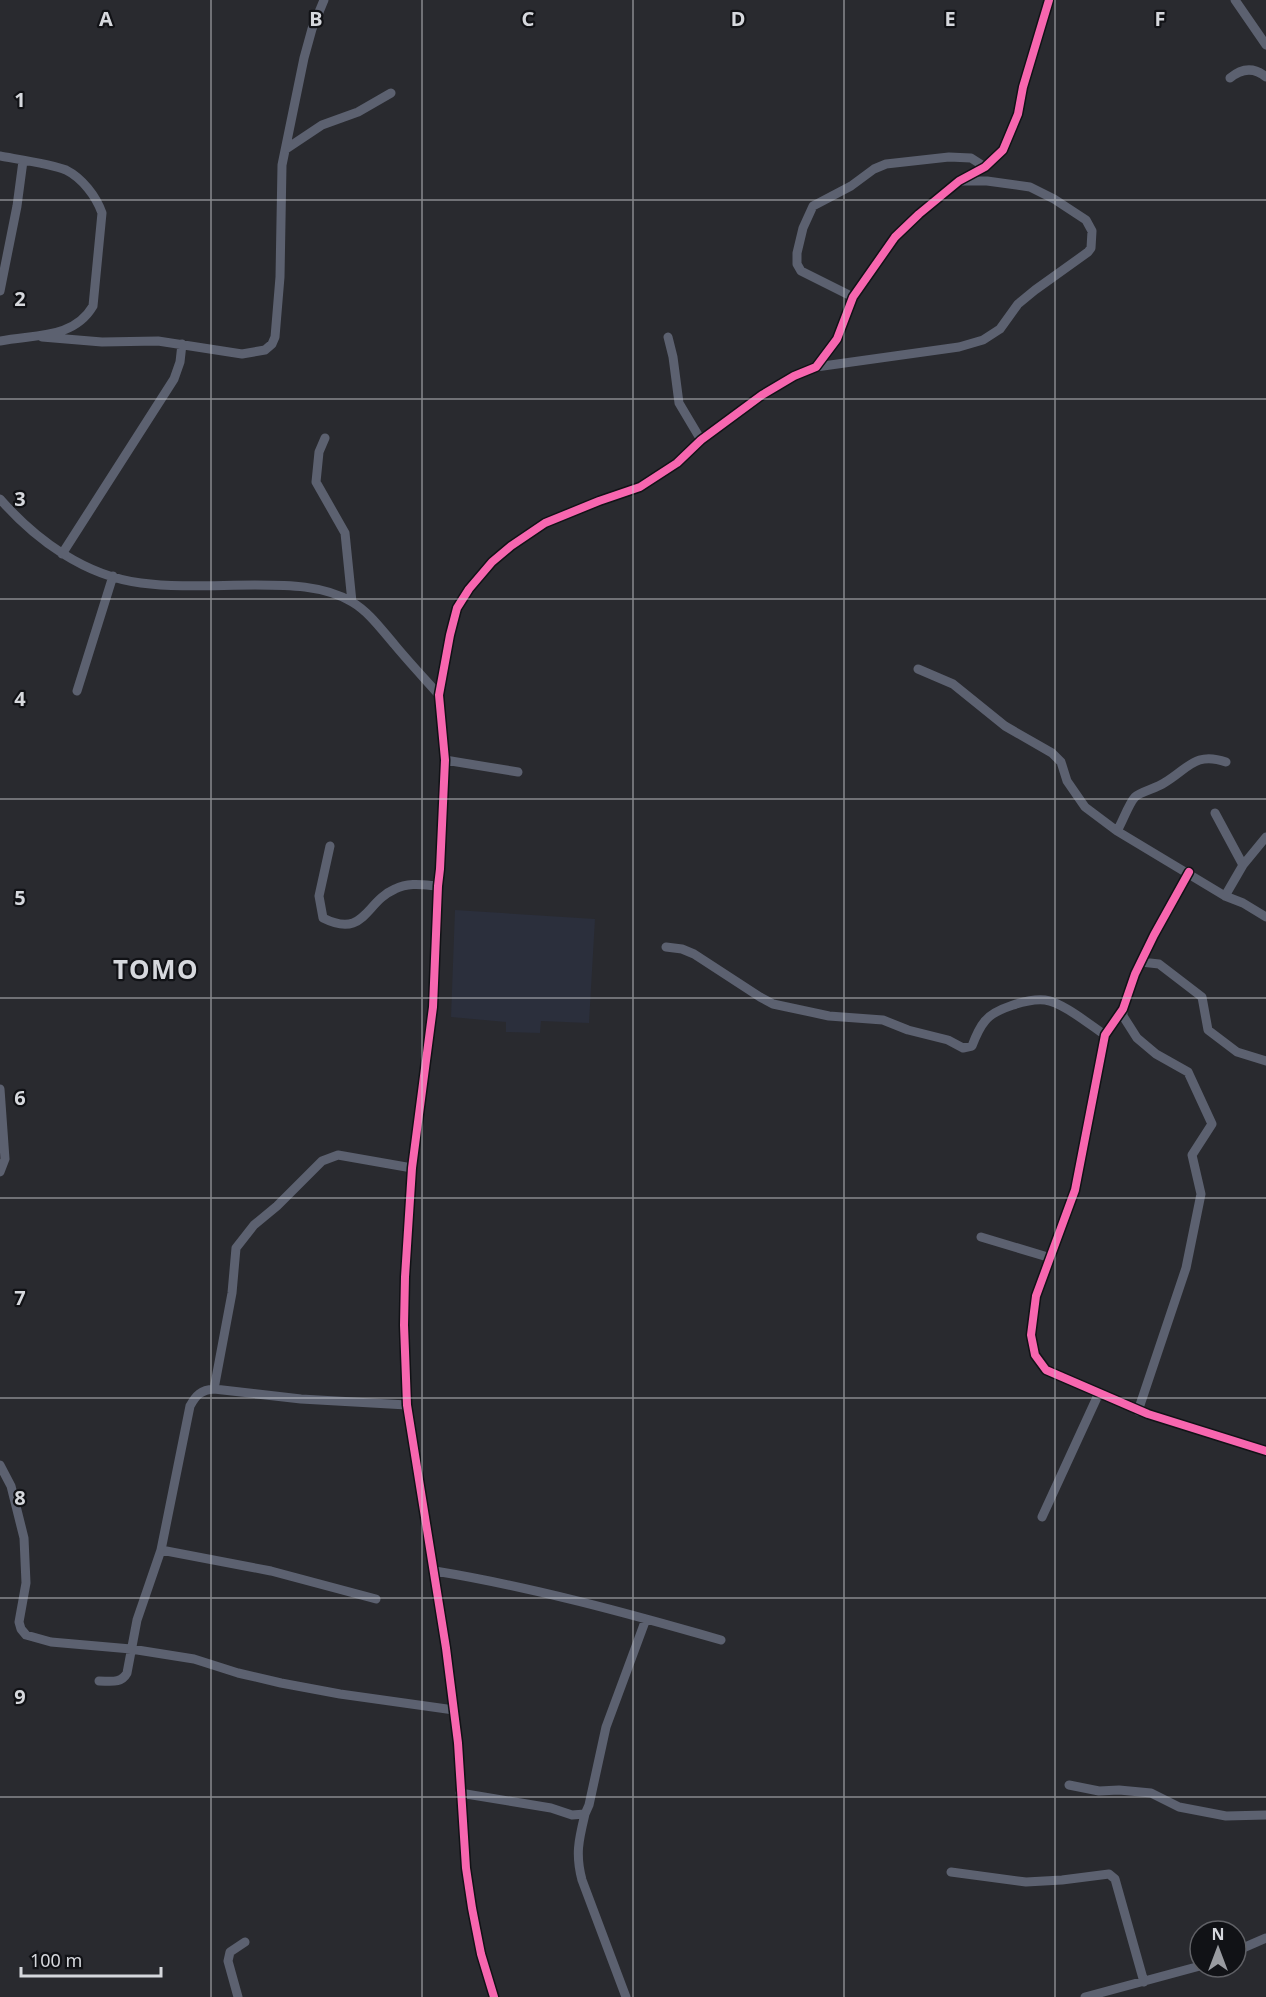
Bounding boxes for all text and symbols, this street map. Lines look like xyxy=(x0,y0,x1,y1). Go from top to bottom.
text: A xyxy=(99,5,113,32)
text: B xyxy=(309,5,323,32)
text: C xyxy=(522,5,535,32)
text: D xyxy=(731,5,745,32)
text: E xyxy=(944,5,956,32)
text: F xyxy=(1155,5,1165,32)
text: 1 xyxy=(14,86,26,113)
text: 2 xyxy=(14,285,26,312)
text: 3 xyxy=(14,485,26,512)
text: 4 xyxy=(14,685,26,712)
text: 5 xyxy=(14,884,26,911)
district label: TOMO xyxy=(113,951,199,987)
text: 6 xyxy=(14,1084,26,1111)
text: 7 xyxy=(14,1284,26,1311)
text: 8 xyxy=(14,1484,26,1511)
text: 9 xyxy=(14,1683,26,1710)
north arrow xyxy=(1188,1919,1248,1979)
text: N xyxy=(1211,1923,1225,1945)
scale bar xyxy=(21,1940,160,1978)
text: 100 m xyxy=(30,1948,82,1972)

